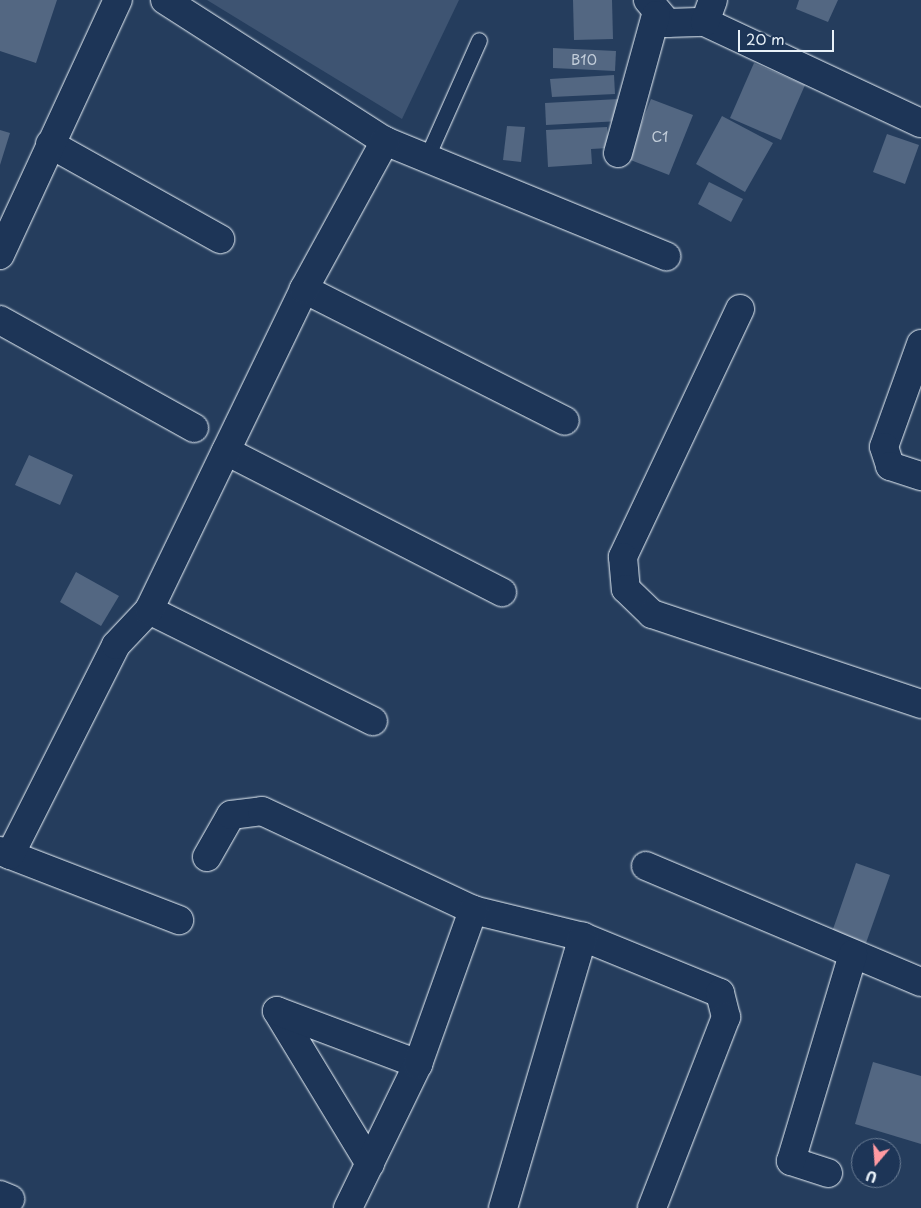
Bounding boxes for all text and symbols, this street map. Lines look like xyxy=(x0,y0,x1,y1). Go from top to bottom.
scale bar xyxy=(741,20,837,52)
text: 20 m xyxy=(746,27,785,50)
house number: B10 xyxy=(571,52,597,68)
house number: C1 xyxy=(652,129,668,145)
north arrow xyxy=(851,1138,901,1188)
text: U xyxy=(863,1165,880,1188)

